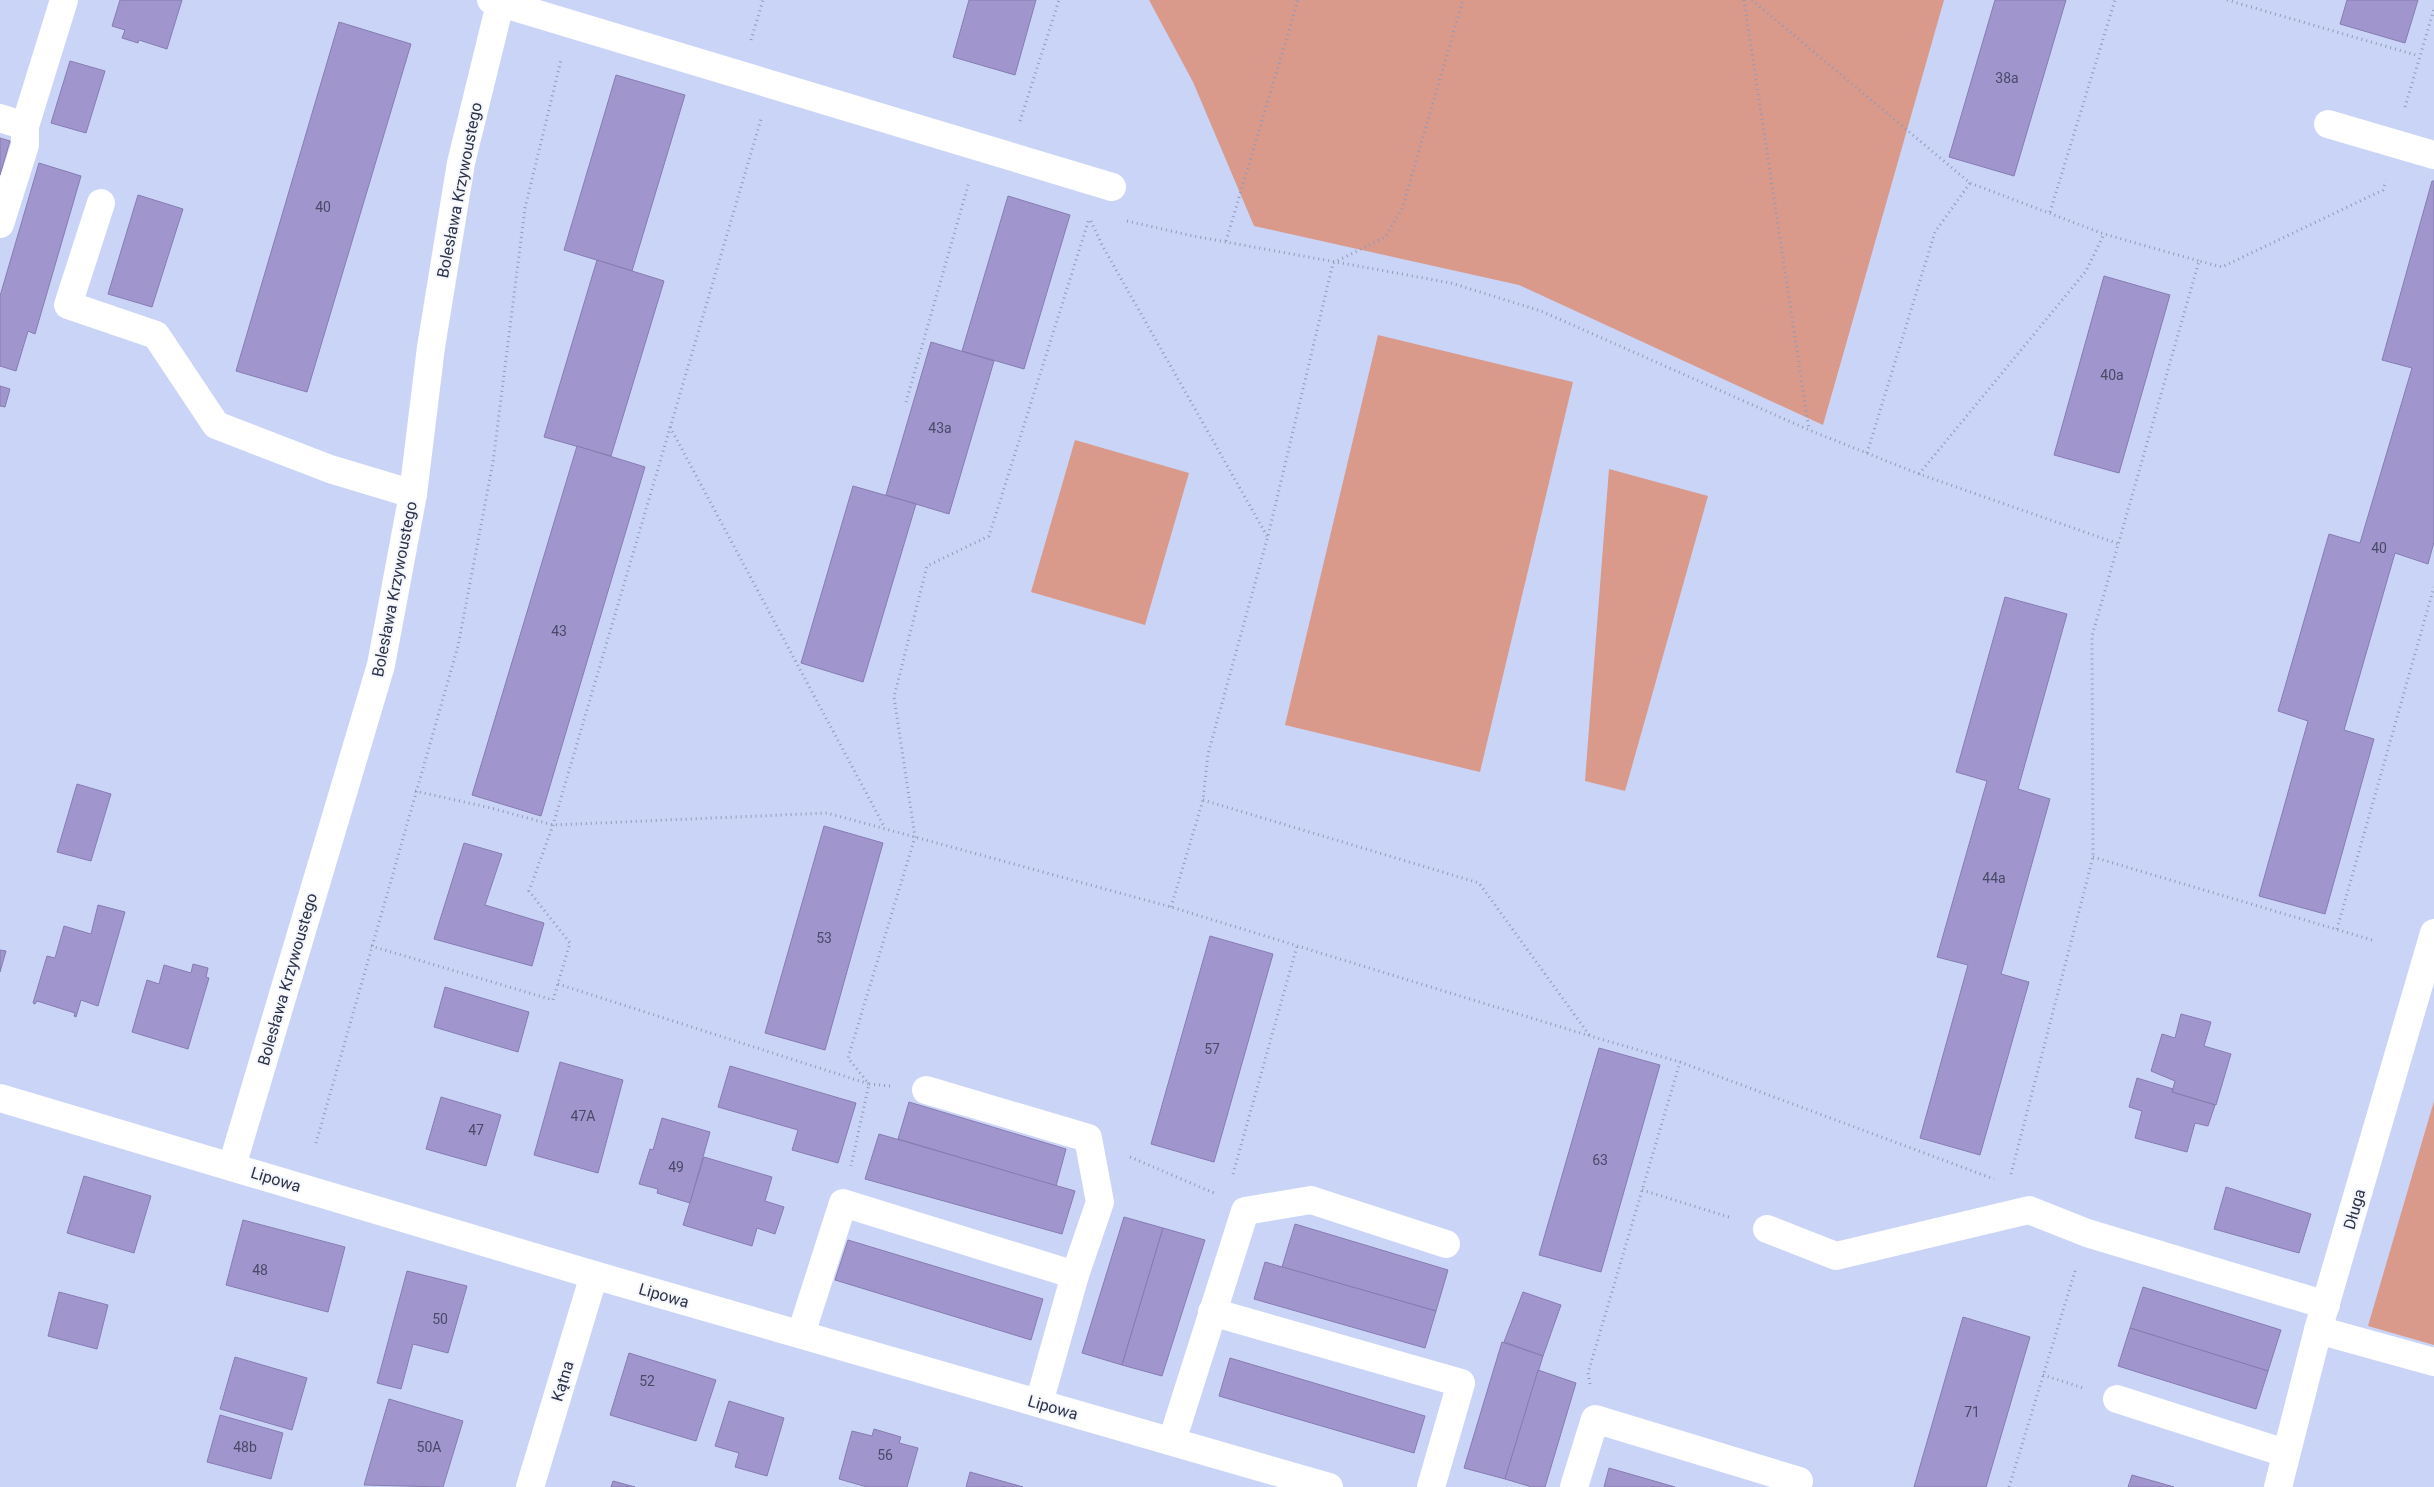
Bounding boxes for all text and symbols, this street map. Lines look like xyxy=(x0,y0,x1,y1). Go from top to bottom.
house number: 38a xyxy=(1995,70,2019,86)
street label: Bolesława Krzywoustego xyxy=(433,101,486,280)
house number: 40 xyxy=(315,199,331,215)
house number: 40a xyxy=(2100,367,2124,383)
house number: 43a xyxy=(928,420,952,436)
street label: Bolesława Krzywoustego xyxy=(368,500,421,679)
house number: 40 xyxy=(2371,540,2387,556)
house number: 43 xyxy=(551,623,567,639)
house number: 44a xyxy=(1982,870,2006,886)
street label: Bolesława Krzywoustego xyxy=(254,891,321,1068)
house number: 53 xyxy=(816,930,832,946)
house number: 57 xyxy=(1204,1041,1220,1057)
house number: 47A xyxy=(571,1108,595,1124)
house number: 47 xyxy=(468,1122,484,1138)
house number: 63 xyxy=(1592,1152,1608,1168)
house number: 49 xyxy=(668,1159,684,1175)
street label: Lipowa xyxy=(249,1163,303,1196)
street label: Długa xyxy=(2340,1187,2369,1232)
house number: 48 xyxy=(252,1262,268,1278)
street label: Lipowa xyxy=(637,1279,691,1312)
house number: 50 xyxy=(432,1311,448,1327)
street label: Kątna xyxy=(547,1359,578,1404)
house number: 52 xyxy=(639,1373,655,1389)
street label: Lipowa xyxy=(1026,1391,1080,1424)
house number: 71 xyxy=(1964,1404,1980,1420)
house number: 48b xyxy=(233,1439,257,1455)
house number: 50A xyxy=(417,1439,441,1455)
house number: 56 xyxy=(877,1447,893,1463)

